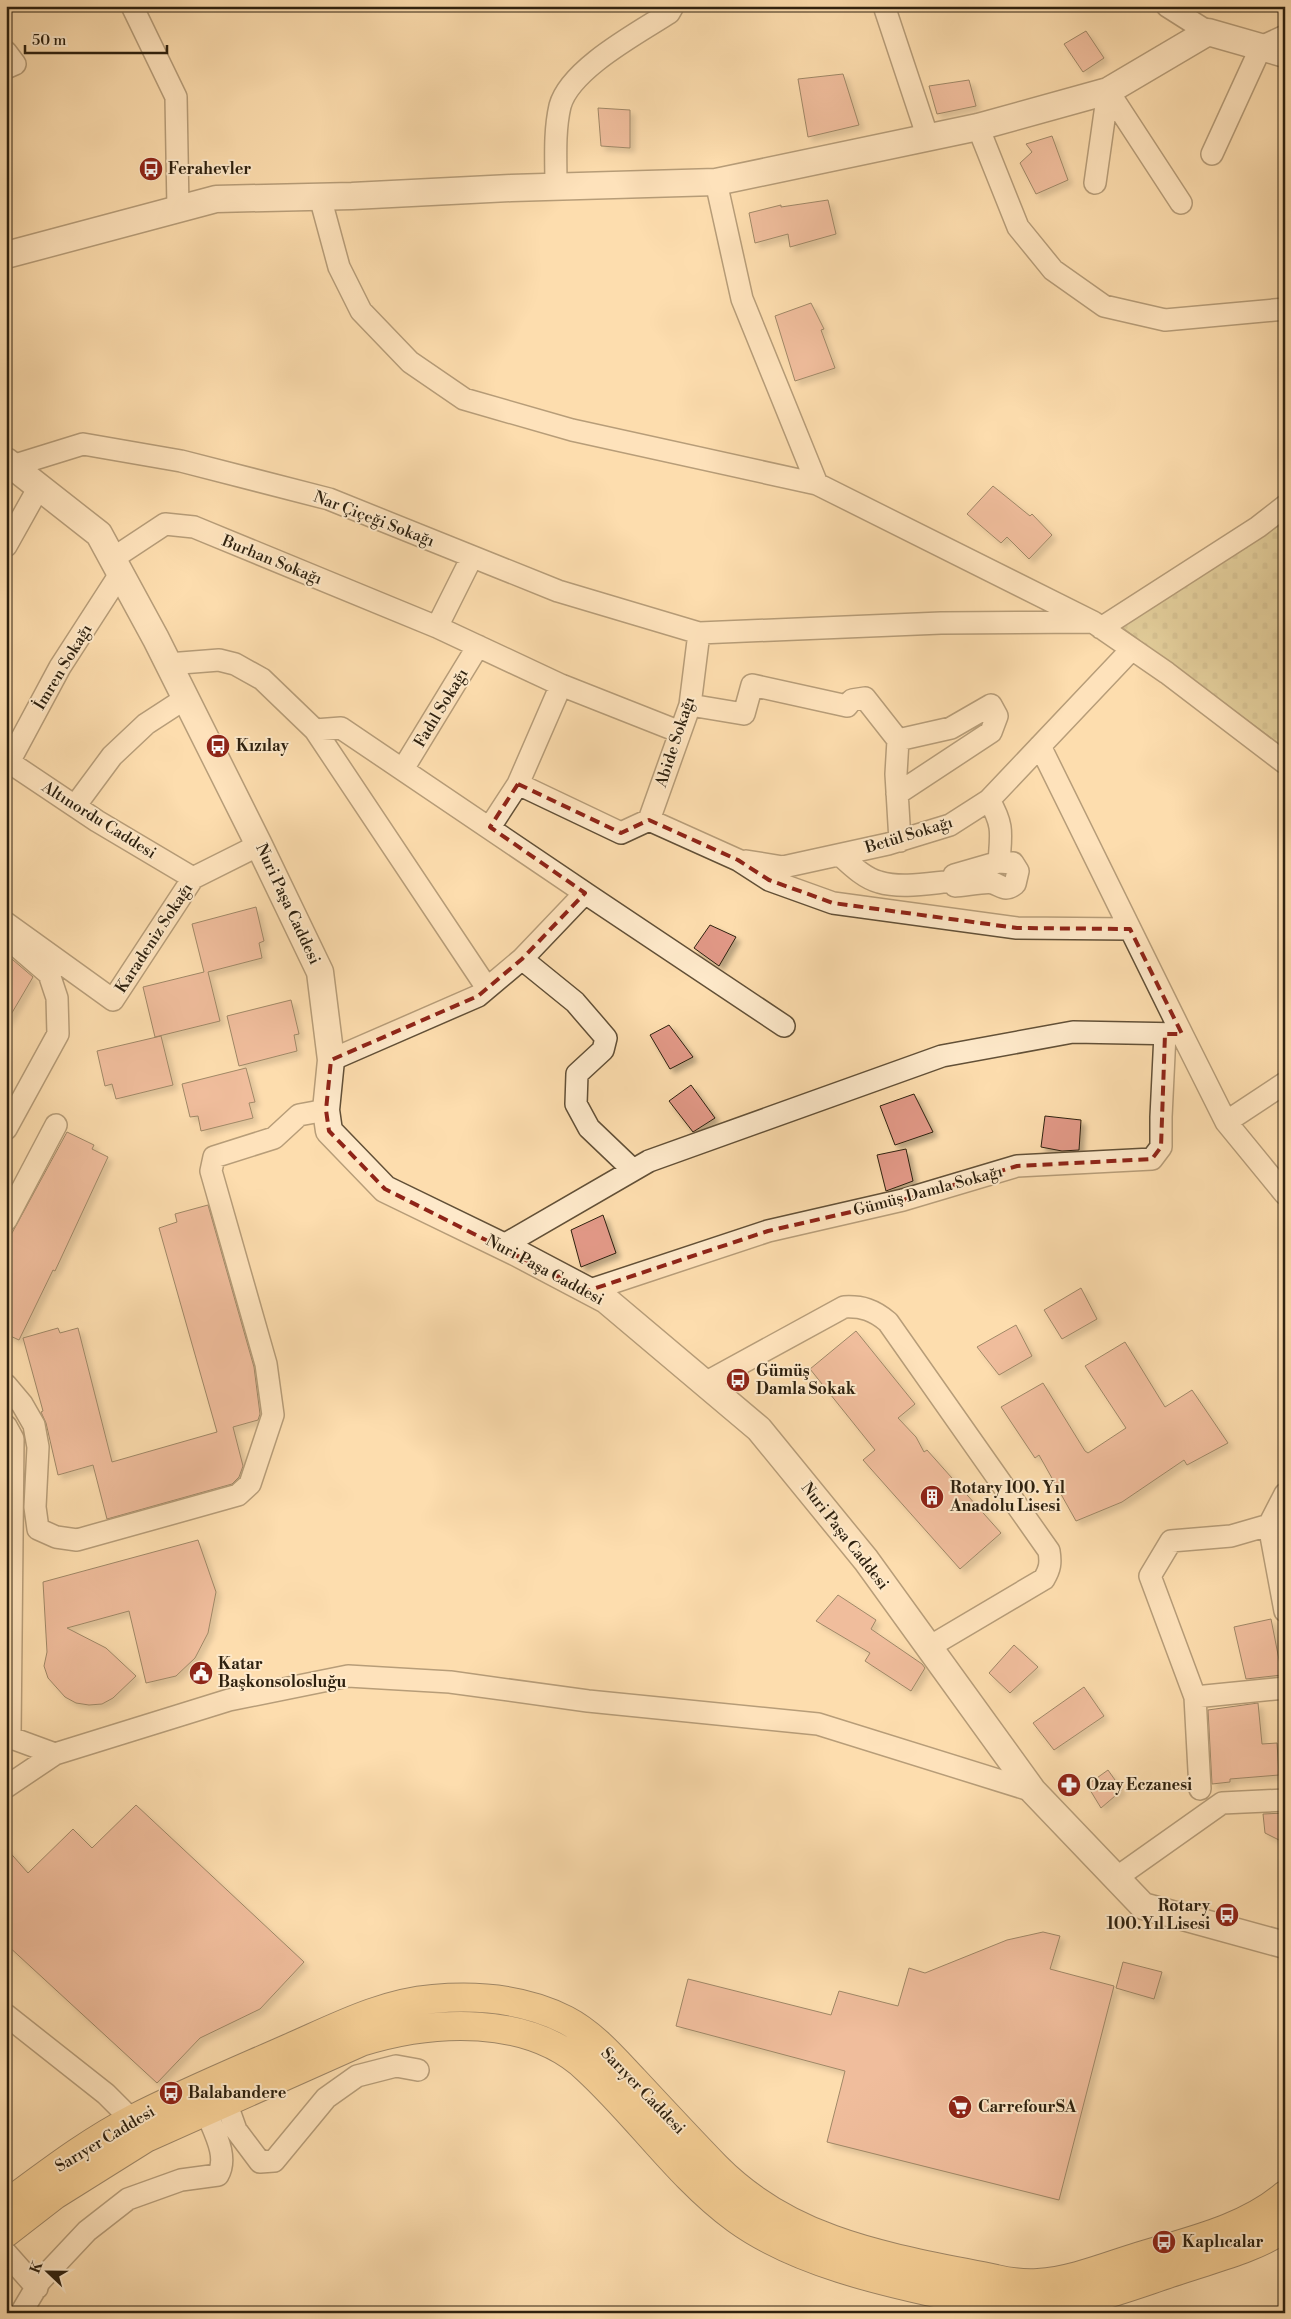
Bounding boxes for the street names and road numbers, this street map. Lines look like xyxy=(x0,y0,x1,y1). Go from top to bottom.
street label: Nar Çiçeği Sokağı xyxy=(311,487,437,551)
street label: Burhan Sokağı xyxy=(218,530,325,589)
street label: İmren Sokağı xyxy=(28,619,96,714)
street label: Fadıl Sokağı xyxy=(410,665,472,751)
street label: Abide Sokağı xyxy=(651,694,699,791)
street label: Altınordu Caddesi xyxy=(37,776,160,863)
street label: Betül Sokağı xyxy=(862,812,955,858)
street label: Nuri Paşa Caddesi xyxy=(251,840,325,968)
street label: Karadeniz Sokağı xyxy=(111,879,197,997)
street label: Gümüş Damla Sokağı xyxy=(851,1161,1005,1221)
street label: Nuri Paşa Caddesi xyxy=(483,1230,607,1310)
street label: Nuri Paşa Caddesi xyxy=(797,1478,893,1594)
street label: Sarıyer Caddesi xyxy=(597,2043,689,2139)
street label: Sarıyer Caddesi xyxy=(51,2101,159,2177)

